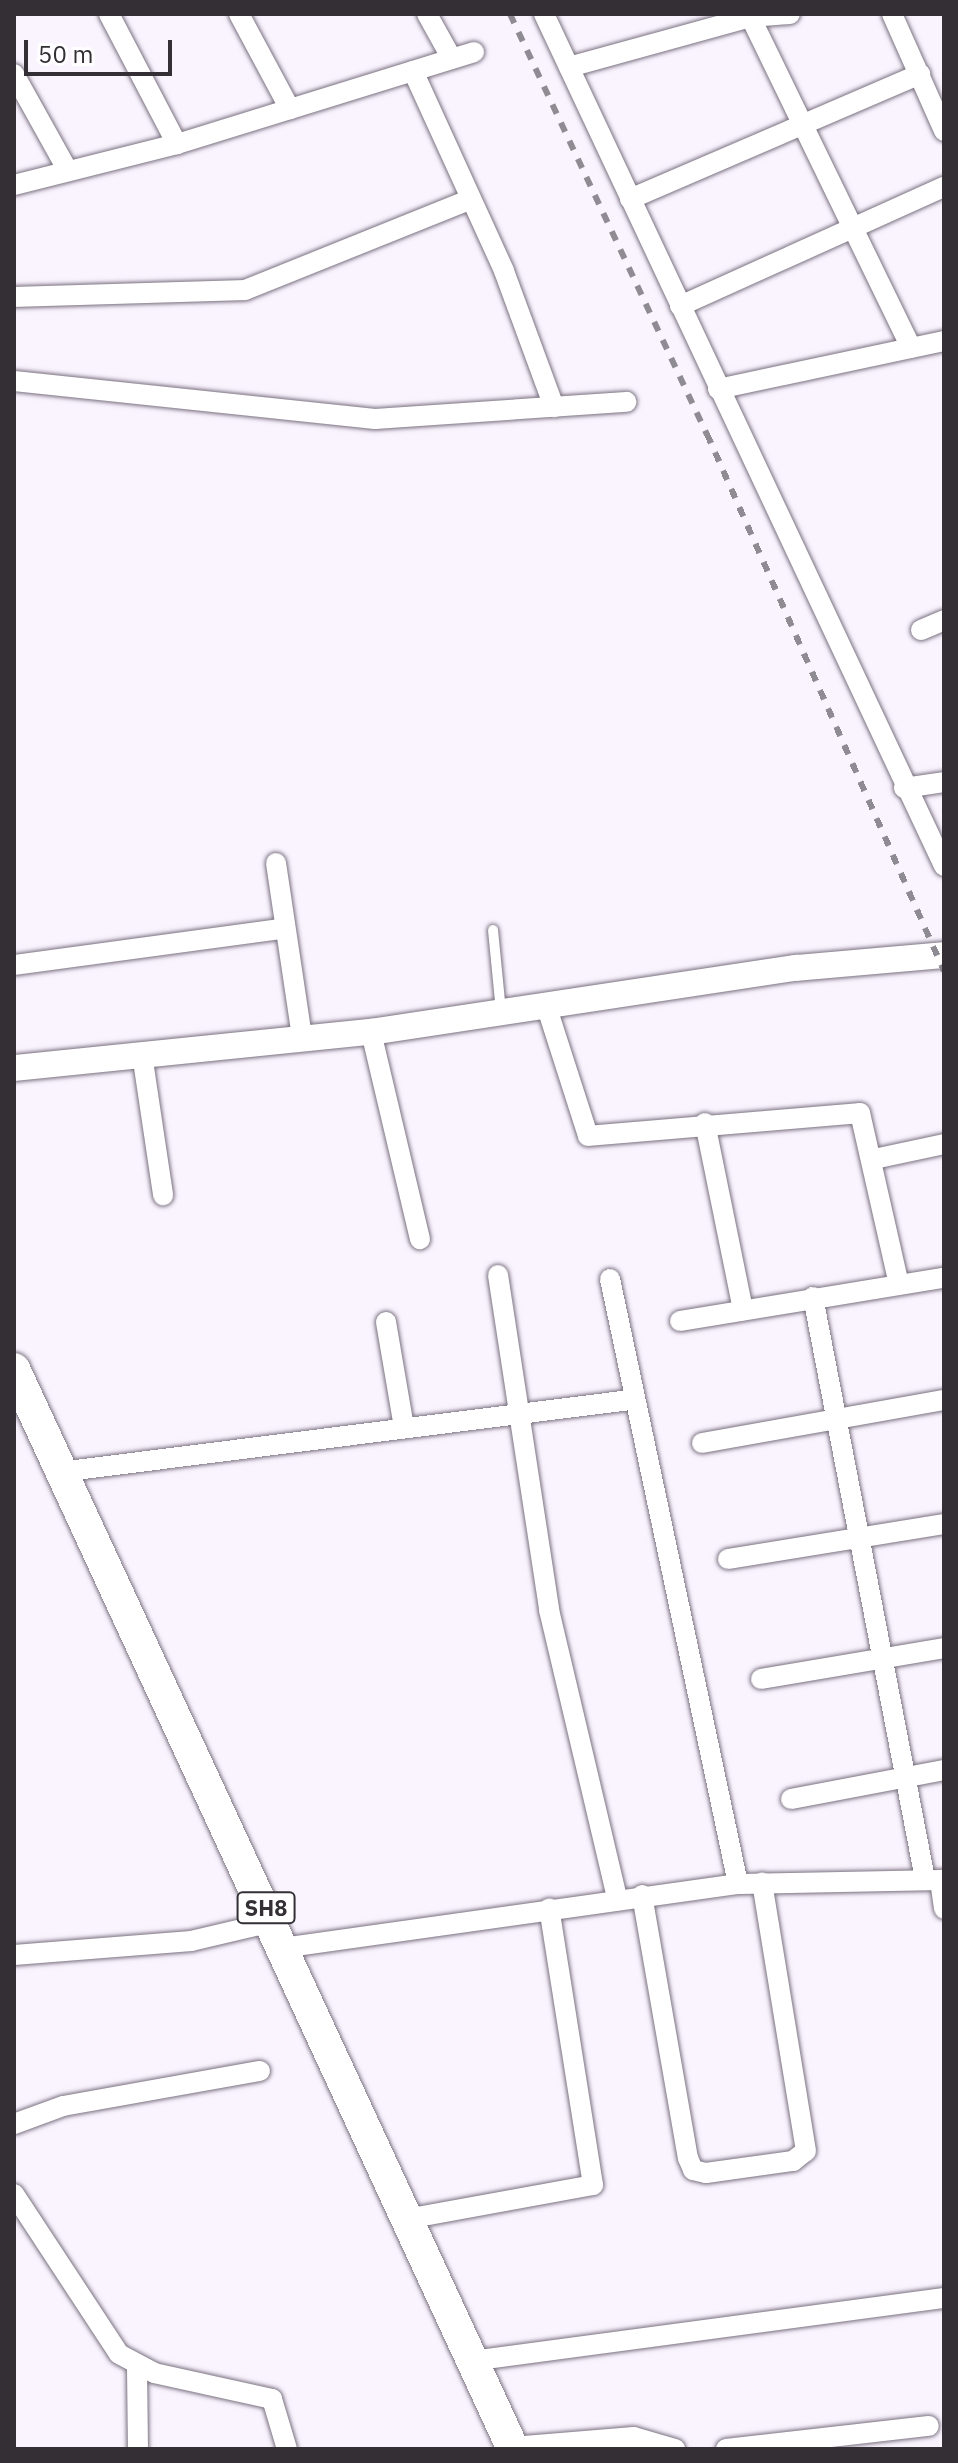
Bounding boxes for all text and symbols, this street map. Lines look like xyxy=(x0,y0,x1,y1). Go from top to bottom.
scale bar xyxy=(28,24,176,74)
text: 50 m xyxy=(38,38,93,70)
road number: SH8 xyxy=(236,1890,296,1926)

